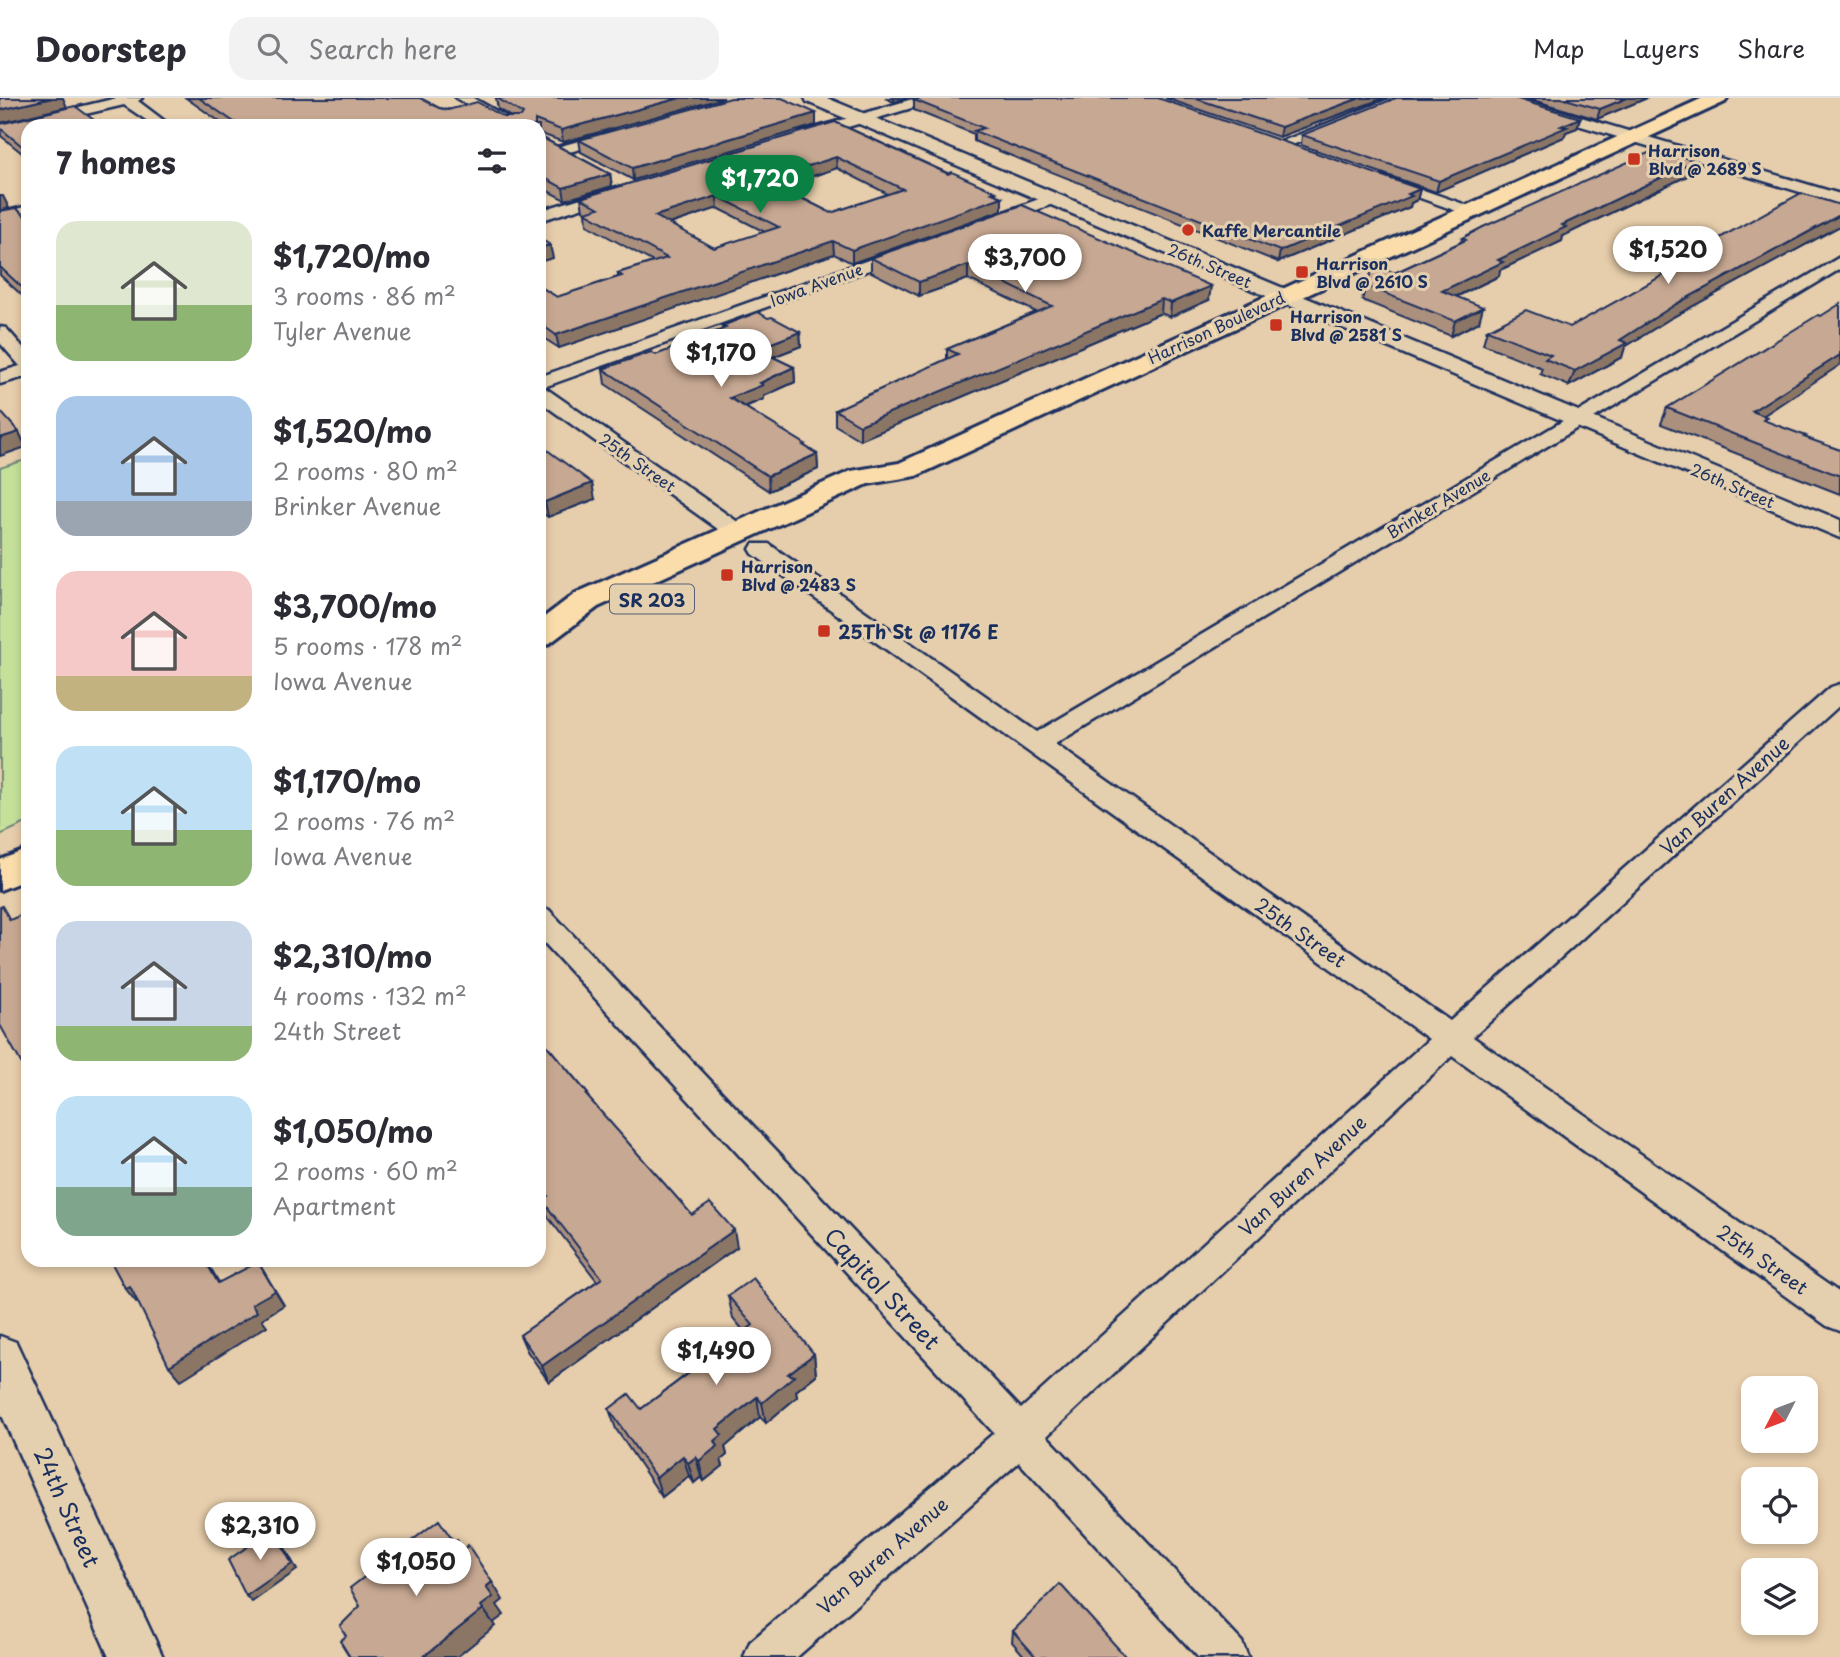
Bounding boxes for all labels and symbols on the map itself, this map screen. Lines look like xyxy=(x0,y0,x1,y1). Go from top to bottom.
place label: Harrison Blvd @ 2689 S xyxy=(1648,138,1762,180)
marker: Harrison Blvd @ 2689 S xyxy=(1626,151,1642,167)
pin: $1,720 xyxy=(703,156,817,215)
place label: Kaffe Mercantile xyxy=(1202,218,1341,242)
marker: Kaffe Mercantile xyxy=(1180,222,1196,238)
pin: $1,520 xyxy=(1611,226,1725,286)
pin: $3,700 xyxy=(968,234,1082,294)
street label: 26th Street xyxy=(1164,237,1256,294)
place label: Harrison Blvd @ 2610 S xyxy=(1316,251,1428,293)
street label: Iowa Avenue xyxy=(766,256,866,312)
marker: Harrison Blvd @ 2610 S xyxy=(1294,264,1310,280)
street label: Harrison Boulevard xyxy=(1143,285,1289,369)
place label: Harrison Blvd @ 2581 S xyxy=(1290,304,1402,346)
marker: Harrison Blvd @ 2581 S xyxy=(1268,317,1284,333)
pin: $1,170 xyxy=(664,330,778,389)
street label: 25th Street xyxy=(595,427,682,498)
street label: 26th Street xyxy=(1687,457,1779,514)
street label: Brinker Avenue xyxy=(1382,462,1495,543)
place label: Harrison Blvd @ 2483 S xyxy=(741,554,856,596)
marker: Harrison Blvd @ 2483 S xyxy=(719,567,735,583)
road number: SR 203 xyxy=(610,584,694,614)
place label: 25Th St @ 1176 E xyxy=(838,617,999,645)
marker: 25Th St @ 1176 E xyxy=(816,623,832,639)
street label: Van Buren Avenue xyxy=(1653,729,1795,861)
street label: 25th Street xyxy=(1250,890,1352,974)
street label: Van Buren Avenue xyxy=(1232,1108,1372,1242)
street label: 25th Street xyxy=(1712,1217,1814,1301)
street label: Capitol Street xyxy=(817,1219,949,1357)
pin: $1,490 xyxy=(659,1328,773,1387)
north arrow xyxy=(1741,1376,1818,1452)
street label: 24th Street xyxy=(26,1441,110,1573)
street label: Van Buren Avenue xyxy=(810,1490,954,1620)
pin: $2,310 xyxy=(203,1502,317,1562)
pin: $1,050 xyxy=(359,1538,473,1598)

